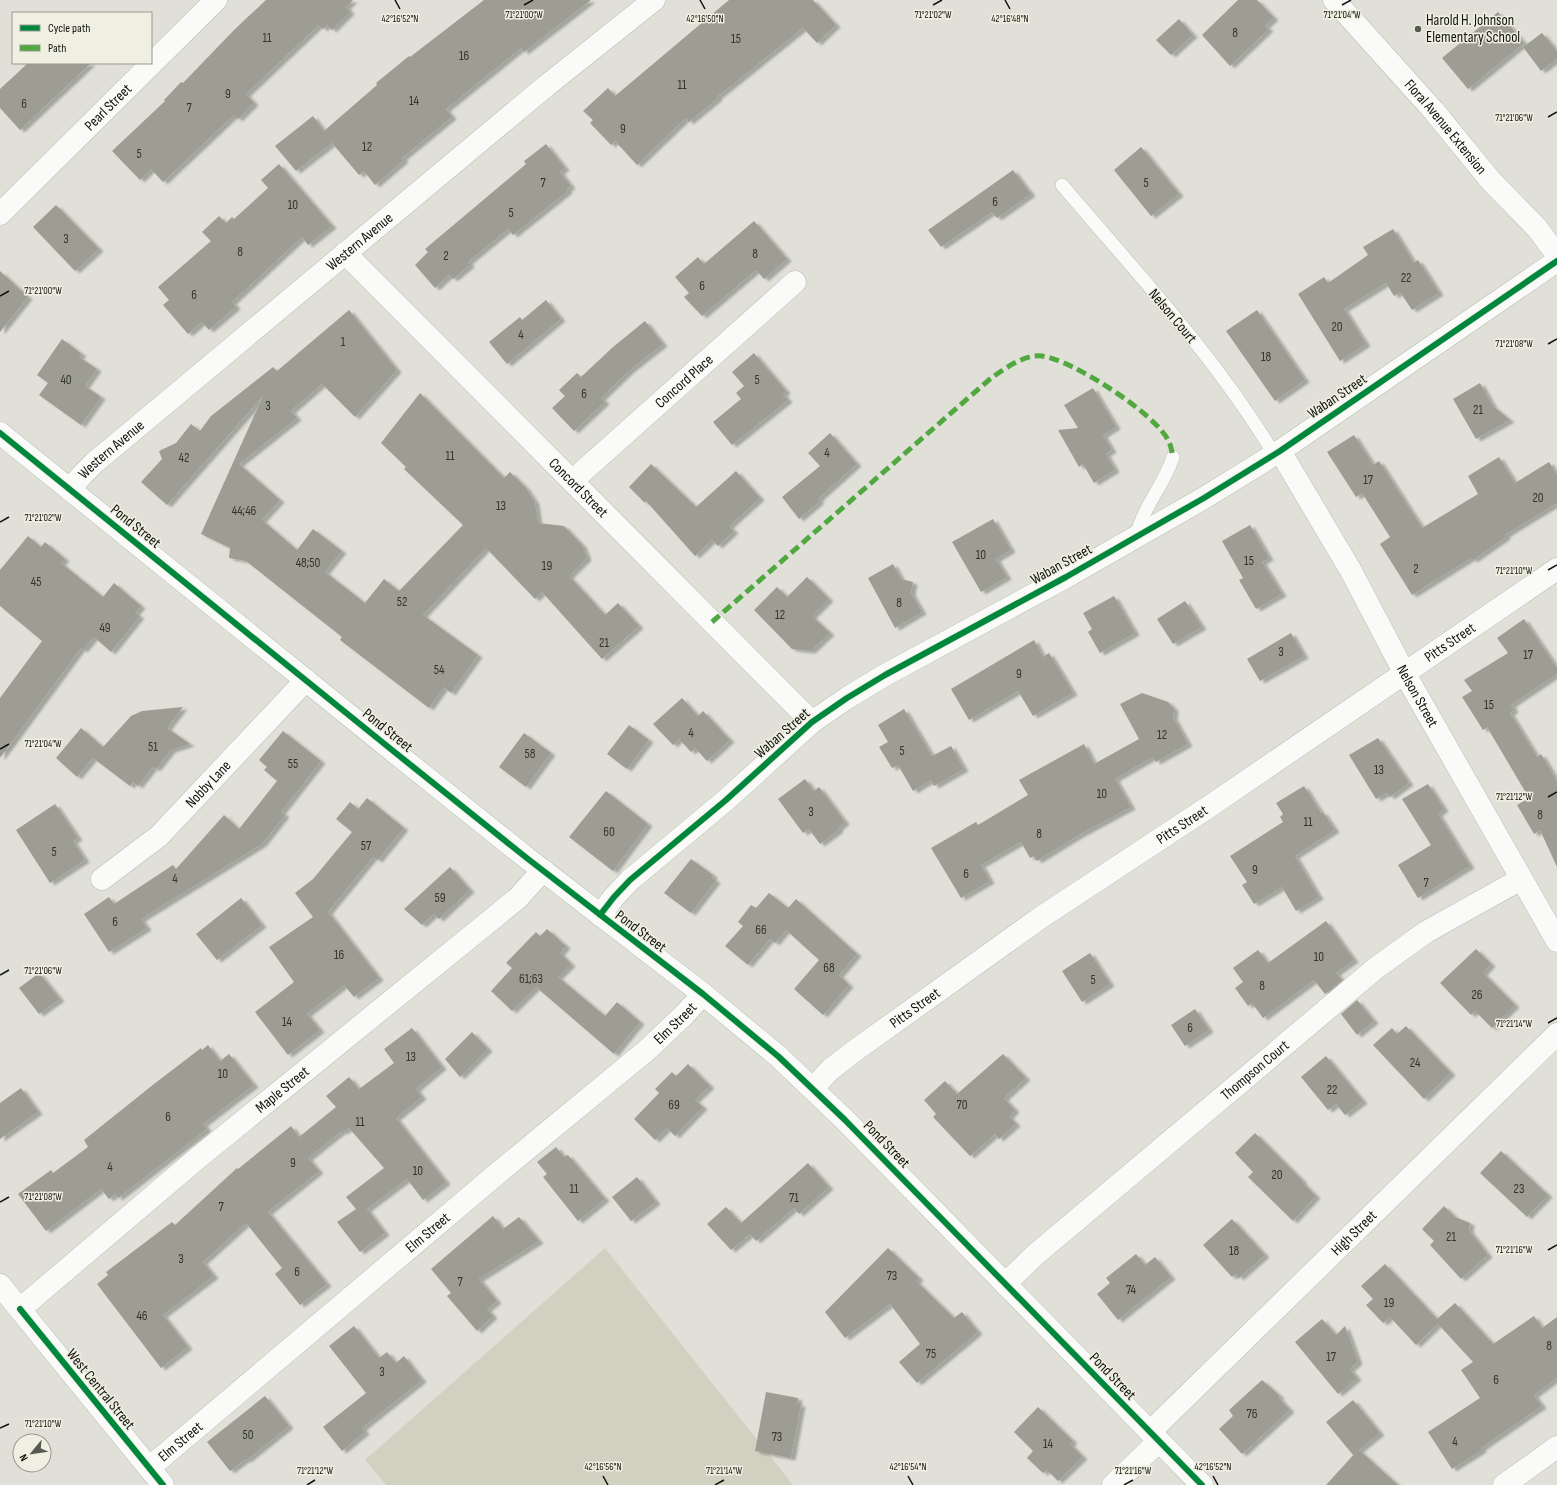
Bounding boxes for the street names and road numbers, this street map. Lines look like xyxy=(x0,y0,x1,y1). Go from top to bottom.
street label: Floral Avenue Extension xyxy=(1400,76,1491,178)
street label: Pearl Street xyxy=(81,79,136,135)
street label: Western Avenue xyxy=(323,209,397,275)
street label: Nelson Court xyxy=(1144,285,1201,348)
street label: Concord Place xyxy=(651,351,717,412)
street label: Waban Street xyxy=(1304,369,1371,423)
street label: Western Avenue xyxy=(74,416,148,483)
street label: Concord Street xyxy=(545,454,612,522)
street label: Pond Street xyxy=(107,500,165,553)
street label: Waban Street xyxy=(1027,540,1096,589)
street label: Pitts Street xyxy=(1421,618,1480,667)
street label: Nelson Street xyxy=(1392,662,1443,731)
street label: Pond Street xyxy=(359,704,417,757)
street label: Waban Street xyxy=(751,704,814,763)
street label: Nobby Lane xyxy=(182,757,235,812)
street label: Pitts Street xyxy=(1153,801,1212,849)
street label: Pond Street xyxy=(611,906,670,957)
street label: Pitts Street xyxy=(886,983,944,1033)
street label: Elm Street xyxy=(650,998,701,1049)
street label: Thompson Court xyxy=(1217,1036,1294,1105)
street label: Maple Street xyxy=(252,1062,314,1117)
street label: Pond Street xyxy=(859,1116,914,1173)
street label: High Street xyxy=(1327,1206,1381,1260)
street label: Elm Street xyxy=(402,1208,455,1257)
street label: West Central Street xyxy=(62,1345,139,1434)
street label: Pond Street xyxy=(1085,1348,1140,1405)
street label: Elm Street xyxy=(154,1417,207,1466)

